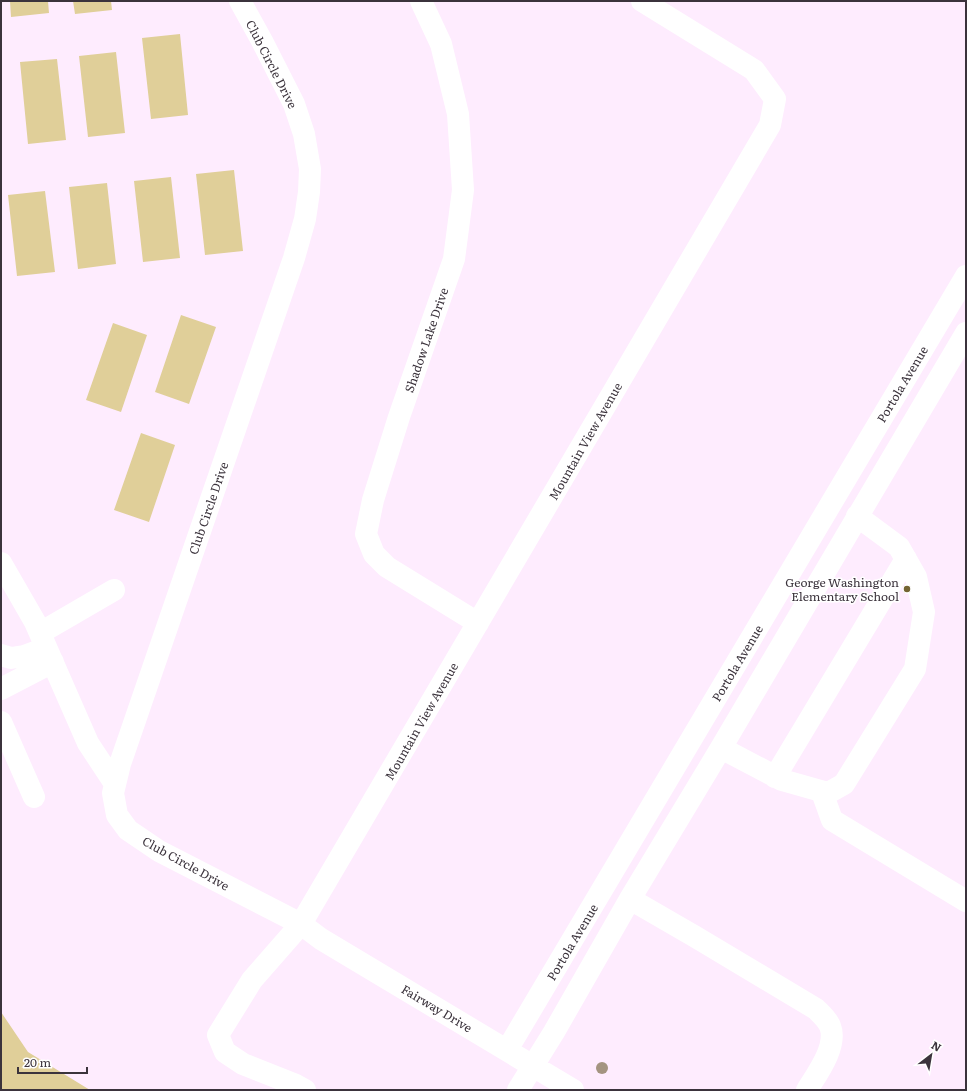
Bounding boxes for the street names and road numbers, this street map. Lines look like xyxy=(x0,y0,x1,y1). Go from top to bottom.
street label: Club Circle Drive xyxy=(242,17,302,111)
street label: Shadow Lake Drive xyxy=(400,285,452,395)
street label: Portola Avenue xyxy=(872,342,932,426)
street label: Mountain View Avenue xyxy=(544,379,626,503)
street label: Club Circle Drive xyxy=(184,459,232,557)
street label: Portola Avenue xyxy=(707,621,767,705)
street label: Mountain View Avenue xyxy=(380,659,462,783)
street label: Club Circle Drive xyxy=(139,832,233,894)
street label: Portola Avenue xyxy=(542,900,602,984)
street label: Fairway Drive xyxy=(398,980,476,1036)

